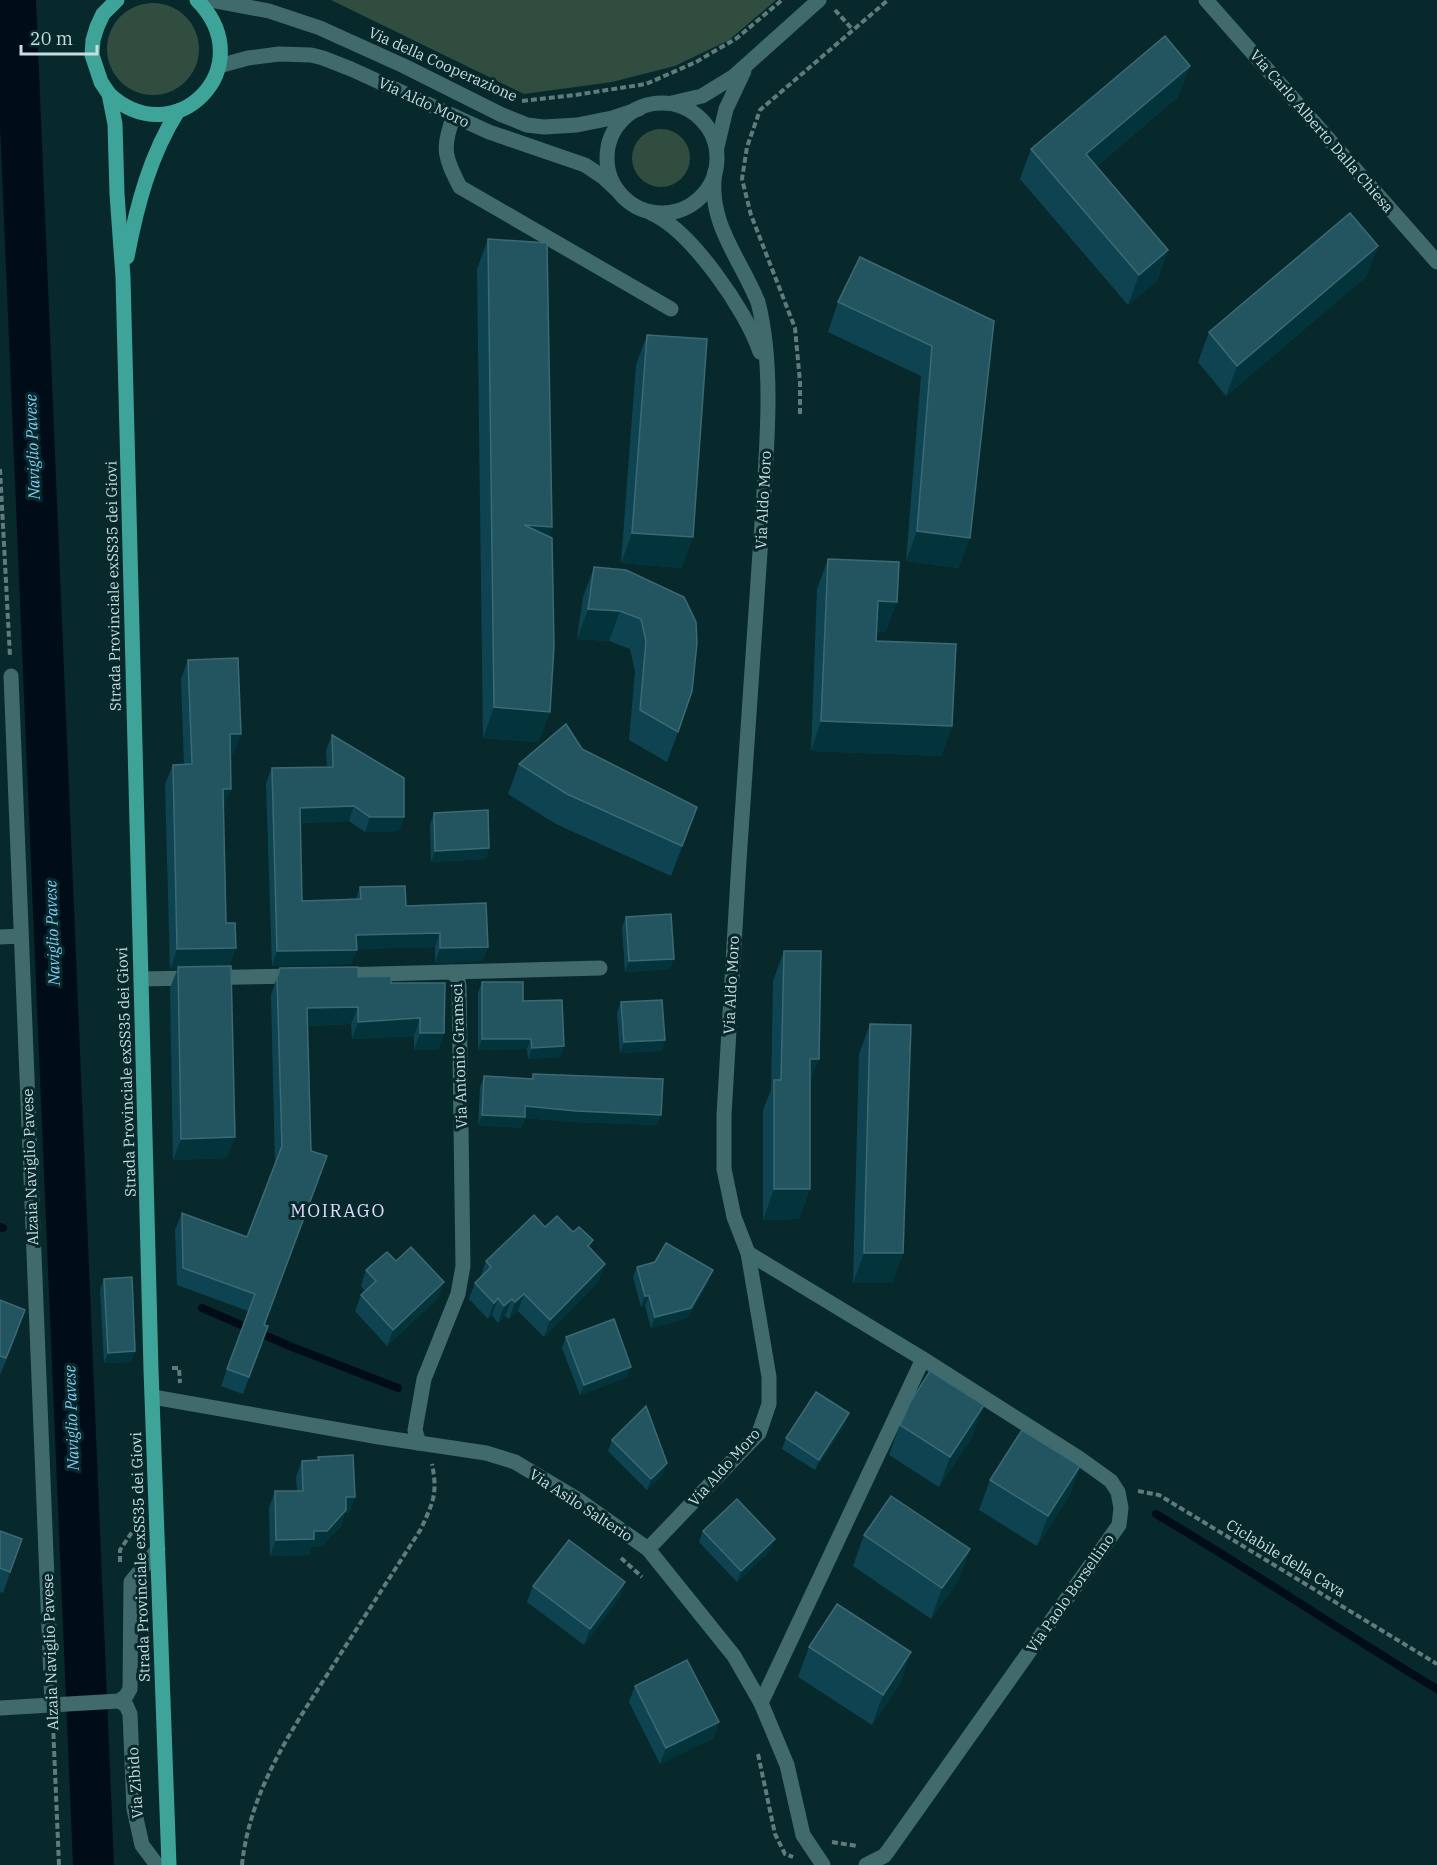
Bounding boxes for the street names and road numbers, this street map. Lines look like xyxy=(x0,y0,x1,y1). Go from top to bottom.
street label: Via della Cooperazione xyxy=(366,23,520,105)
street label: Via Carlo Alberto Dalla Chiesa xyxy=(1246,46,1398,216)
street label: Via Aldo Moro xyxy=(375,73,473,131)
street label: Via Aldo Moro xyxy=(751,450,775,550)
street label: Strada Provinciale exSS35 dei Giovi xyxy=(101,460,125,711)
street label: Via Aldo Moro xyxy=(719,935,743,1035)
street label: Strada Provinciale exSS35 dei Giovi xyxy=(112,946,140,1197)
street label: Via Antonio Gramsci xyxy=(447,983,471,1129)
street label: Alzaia Naviglio Pavese xyxy=(18,1088,42,1246)
street label: Via Aldo Moro xyxy=(684,1424,764,1510)
street label: Strada Provinciale exSS35 dei Giovi xyxy=(126,1431,154,1682)
street label: Via Asilo Salterio xyxy=(526,1464,636,1546)
street label: Ciclabile della Cava xyxy=(1223,1515,1349,1601)
street label: Via Paolo Borsellino xyxy=(1022,1530,1118,1656)
street label: Alzaia Naviglio Pavese xyxy=(38,1573,62,1731)
street label: Via Zibido xyxy=(123,1747,147,1819)

